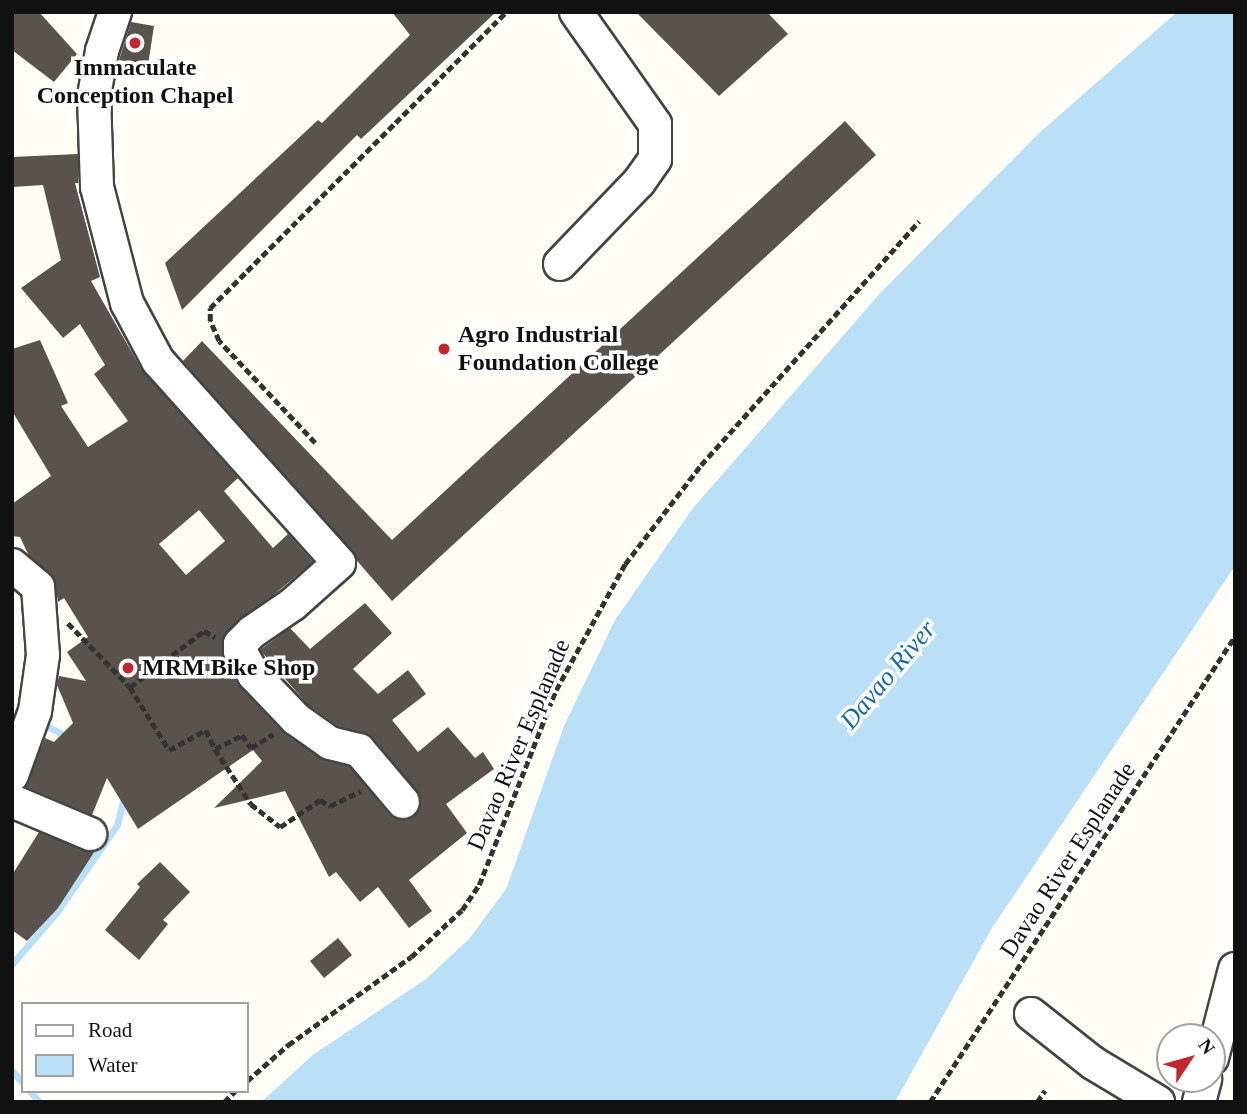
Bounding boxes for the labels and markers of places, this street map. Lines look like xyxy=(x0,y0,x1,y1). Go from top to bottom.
marker: Immaculate Conception Chapel xyxy=(127,35,143,51)
place label: Immaculate Conception Chapel xyxy=(37,54,233,110)
place label: Agro Industrial Foundation College xyxy=(458,321,659,377)
marker: Agro Industrial Foundation College xyxy=(436,341,452,357)
place label: MRM Bike Shop xyxy=(142,654,315,682)
marker: MRM Bike Shop xyxy=(120,660,136,676)

